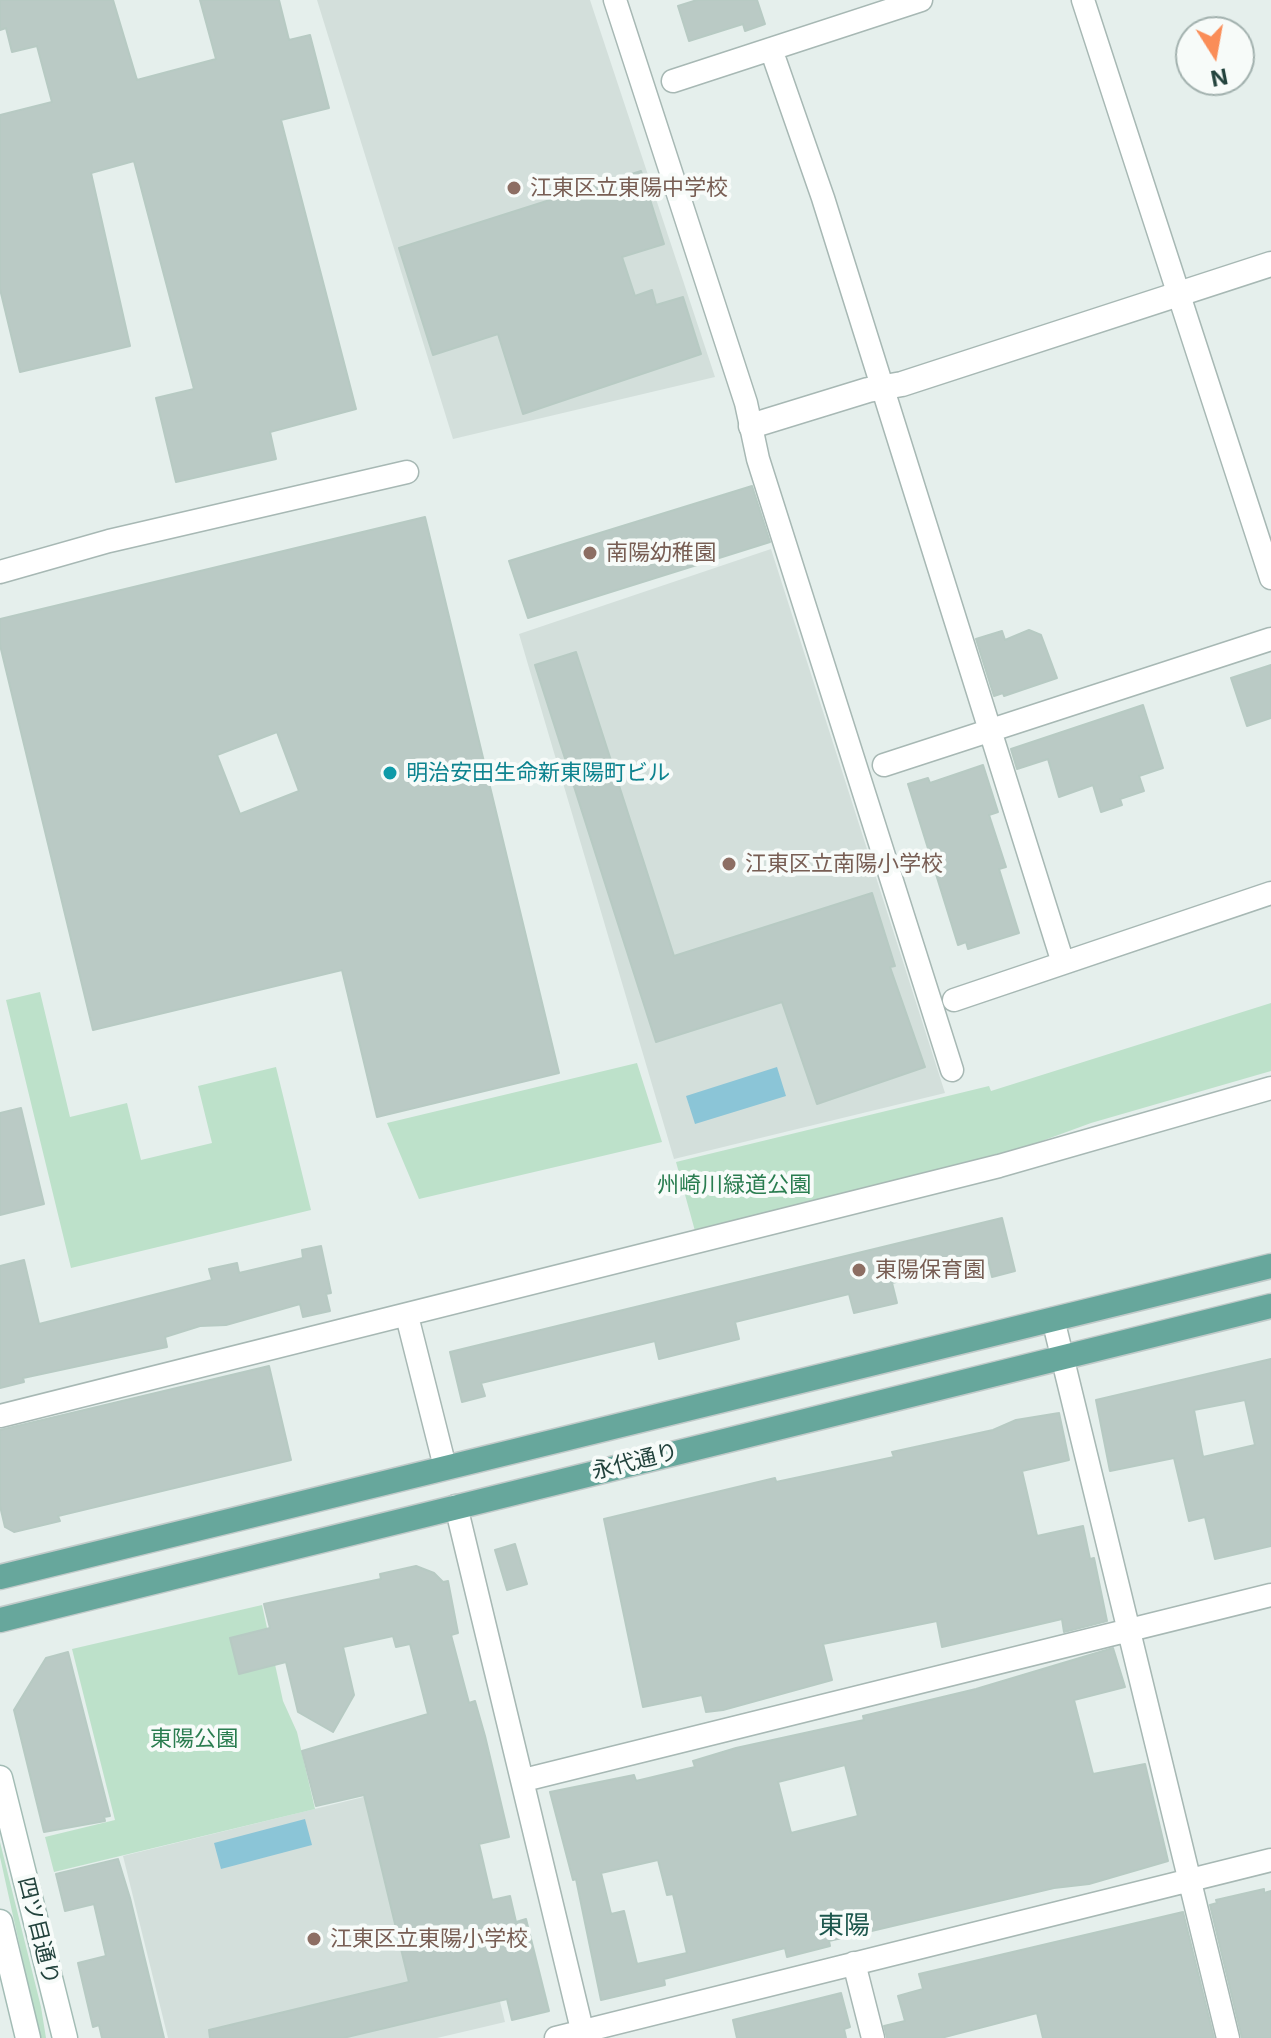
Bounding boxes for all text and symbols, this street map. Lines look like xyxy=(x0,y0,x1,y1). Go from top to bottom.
north arrow xyxy=(1175,16,1255,96)
text: N xyxy=(1208,63,1230,92)
place label: 江東区立東陽中学校 xyxy=(530,175,728,201)
marker: 江東区立東陽中学校 xyxy=(505,179,523,197)
place label: 南陽幼稚園 xyxy=(606,540,716,566)
marker: 南陽幼稚園 xyxy=(581,544,599,562)
place label: 明治安田生命新東陽町ビル xyxy=(406,760,670,786)
marker: 明治安田生命新東陽町ビル xyxy=(381,764,399,782)
place label: 江東区立南陽小学校 xyxy=(745,851,943,877)
marker: 江東区立南陽小学校 xyxy=(720,855,738,873)
park label: 州崎川緑道公園 xyxy=(657,1172,811,1198)
place label: 東陽保育園 xyxy=(875,1257,985,1283)
marker: 東陽保育園 xyxy=(850,1261,868,1279)
street label: 永代通り xyxy=(589,1439,681,1485)
park label: 東陽公園 xyxy=(150,1726,238,1752)
street label: 四ツ目通り xyxy=(12,1874,64,1988)
district label: 東陽 xyxy=(818,1910,870,1942)
place label: 江東区立東陽小学校 xyxy=(330,1926,528,1952)
marker: 江東区立東陽小学校 xyxy=(305,1930,323,1948)

